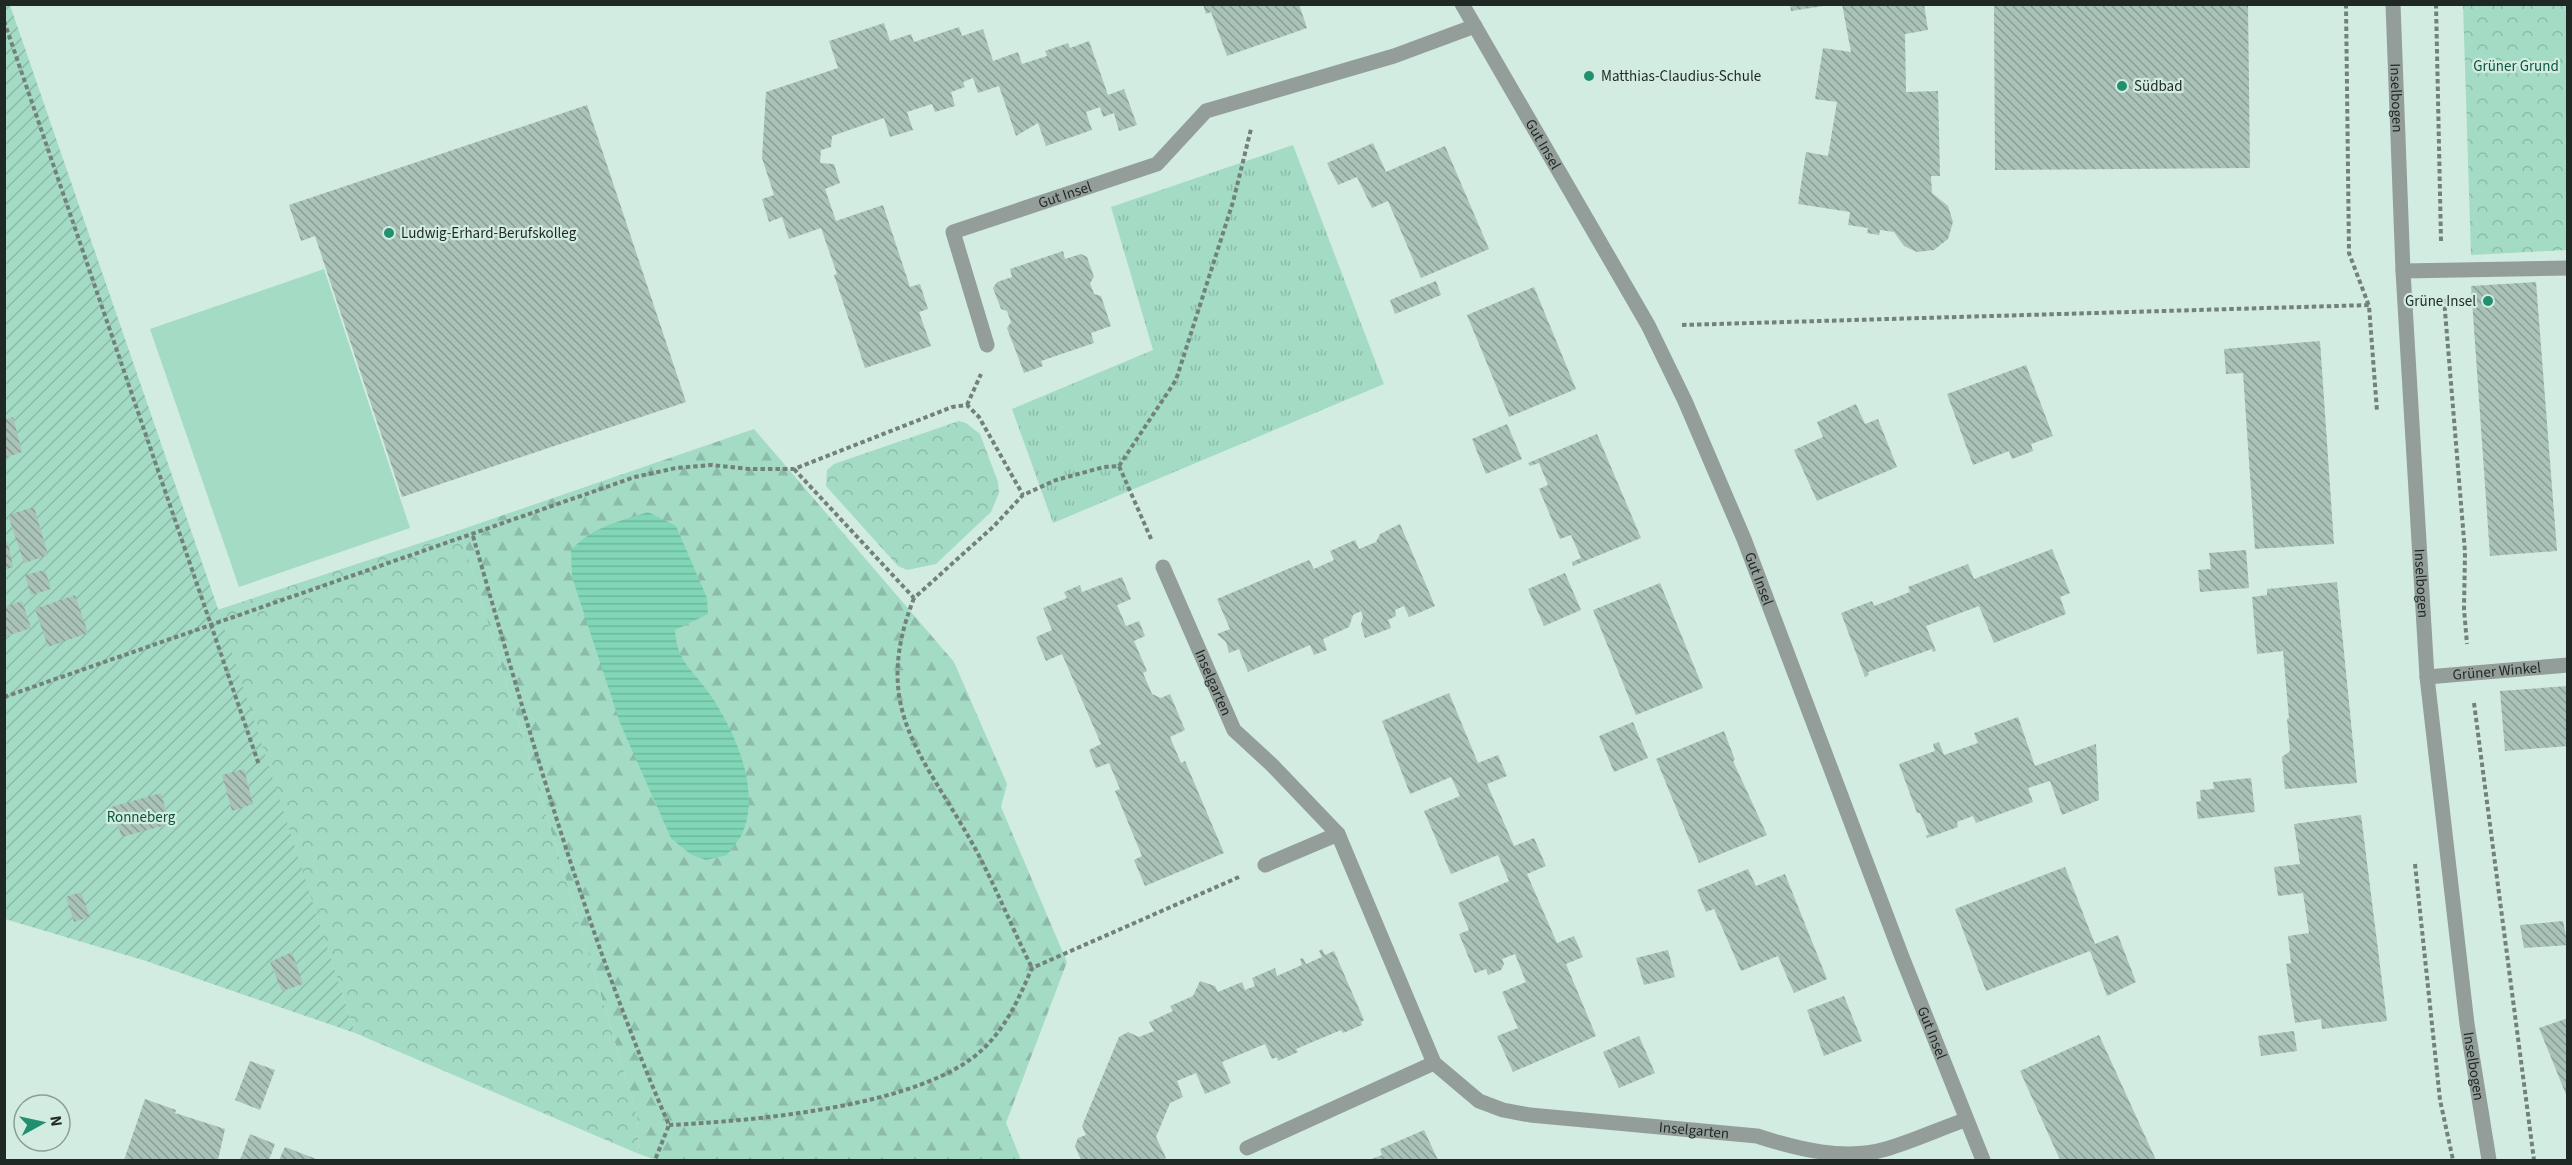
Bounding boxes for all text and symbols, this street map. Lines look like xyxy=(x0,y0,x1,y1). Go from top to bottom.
park label: Grüner Grund xyxy=(2473,56,2559,77)
street label: Inselbogen xyxy=(2385,63,2408,133)
place label: Matthias-Claudius-Schule xyxy=(1601,66,1761,87)
marker: Matthias-Claudius-Schule xyxy=(1582,69,1596,83)
place label: Südbad xyxy=(2134,76,2182,97)
marker: Südbad xyxy=(2115,79,2129,93)
street label: Gut Insel xyxy=(1520,115,1566,173)
street label: Gut Insel xyxy=(1035,176,1095,213)
place label: Ludwig-Erhard-Berufskolleg xyxy=(401,223,577,244)
marker: Ludwig-Erhard-Berufskolleg xyxy=(382,226,396,240)
place label: Grüne Insel xyxy=(2405,291,2476,312)
marker: Grüne Insel xyxy=(2481,294,2495,308)
street label: Inselbogen xyxy=(2409,548,2434,618)
street label: Gut Insel xyxy=(1739,549,1779,608)
street label: Inselgarten xyxy=(1190,646,1237,719)
street label: Grüner Winkel xyxy=(2452,657,2542,685)
park label: Ronneberg xyxy=(107,807,176,828)
street label: Gut Insel xyxy=(1912,1003,1952,1062)
street label: Inselbogen xyxy=(2458,1030,2490,1102)
north arrow xyxy=(12,1093,72,1153)
text: N xyxy=(44,1114,67,1128)
street label: Inselgarten xyxy=(1658,1116,1730,1144)

